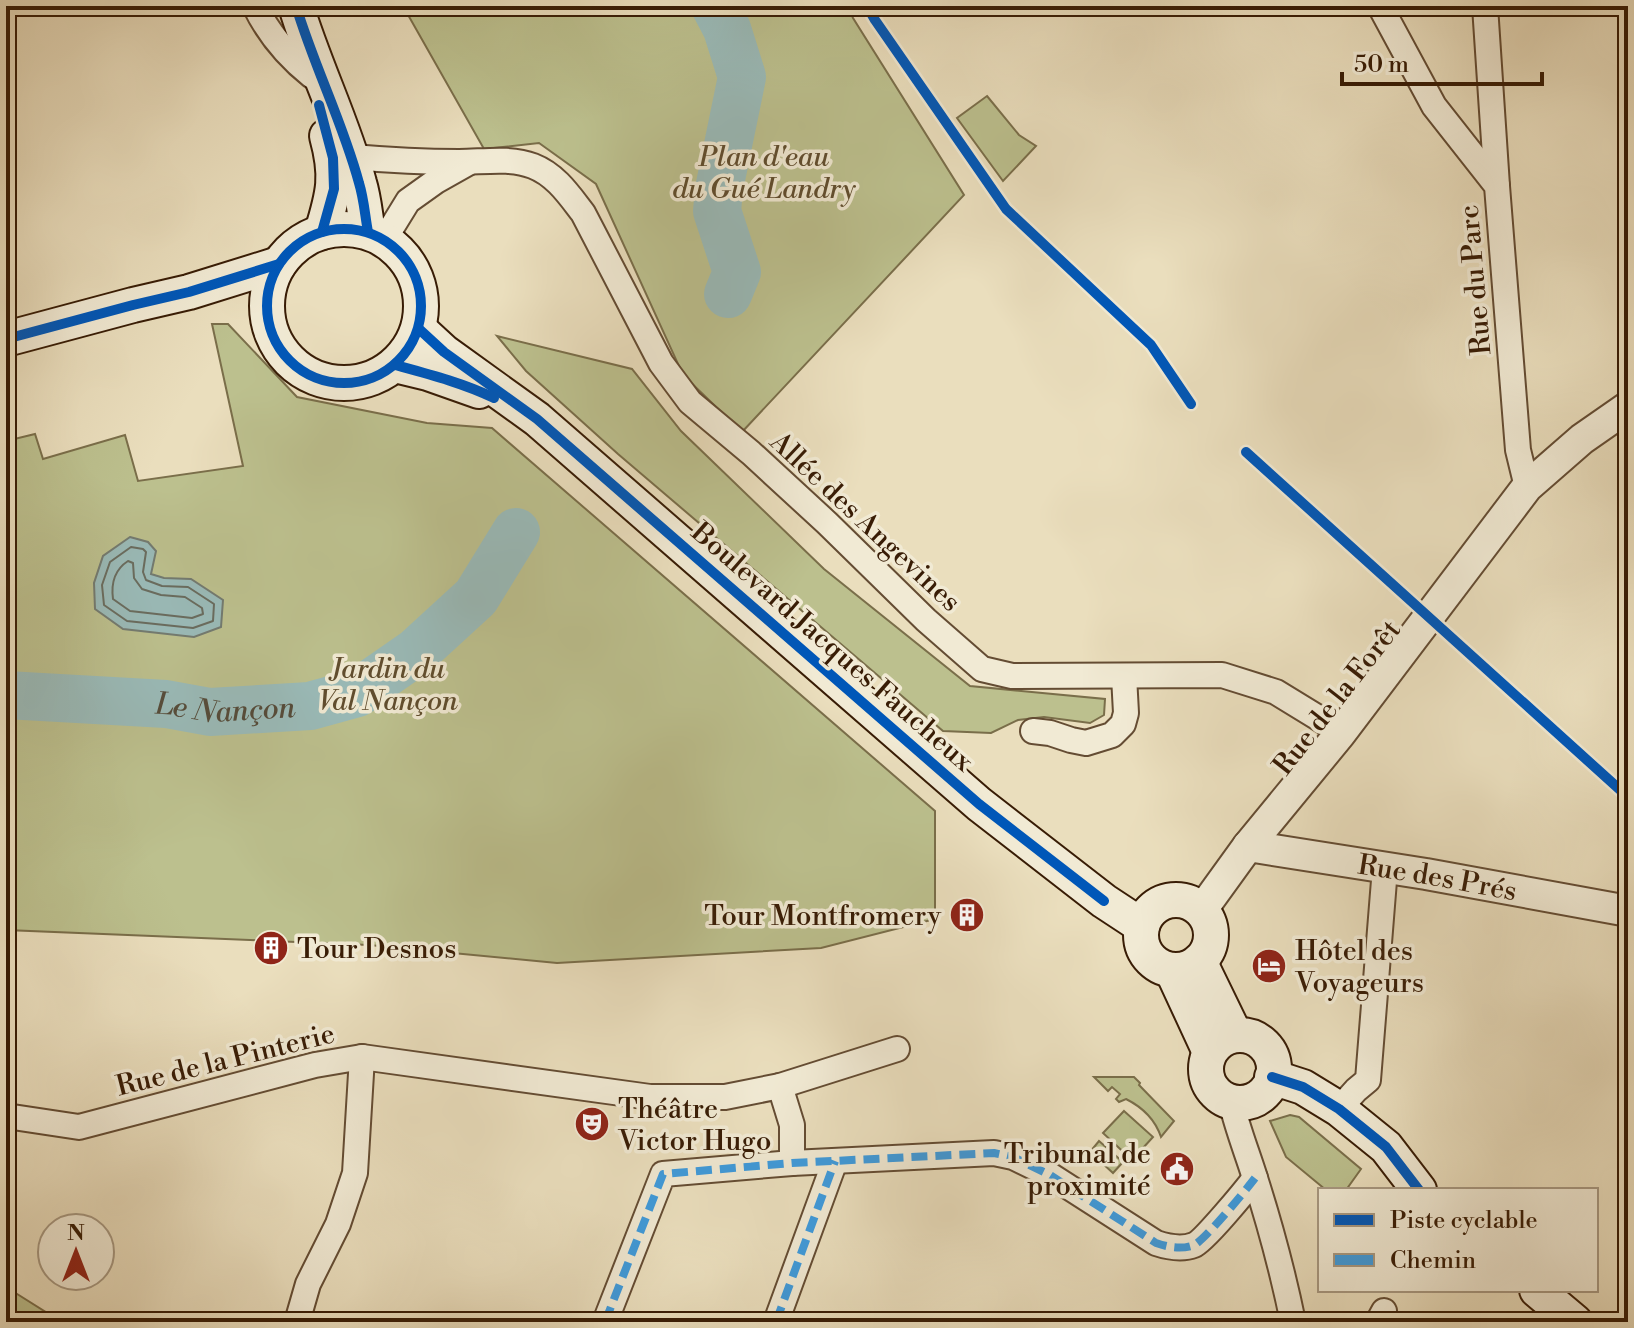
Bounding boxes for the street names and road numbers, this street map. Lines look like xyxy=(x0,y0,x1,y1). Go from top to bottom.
street label: Rue du Parc xyxy=(1451,203,1499,356)
street label: Allée des Angevines xyxy=(762,424,968,620)
street label: Boulevard Jacques Faucheux xyxy=(683,514,981,780)
street label: Rue de la Forêt xyxy=(1266,613,1409,783)
street label: Rue des Prés xyxy=(1355,848,1520,909)
street label: Rue de la Pinterie xyxy=(112,1016,338,1105)

